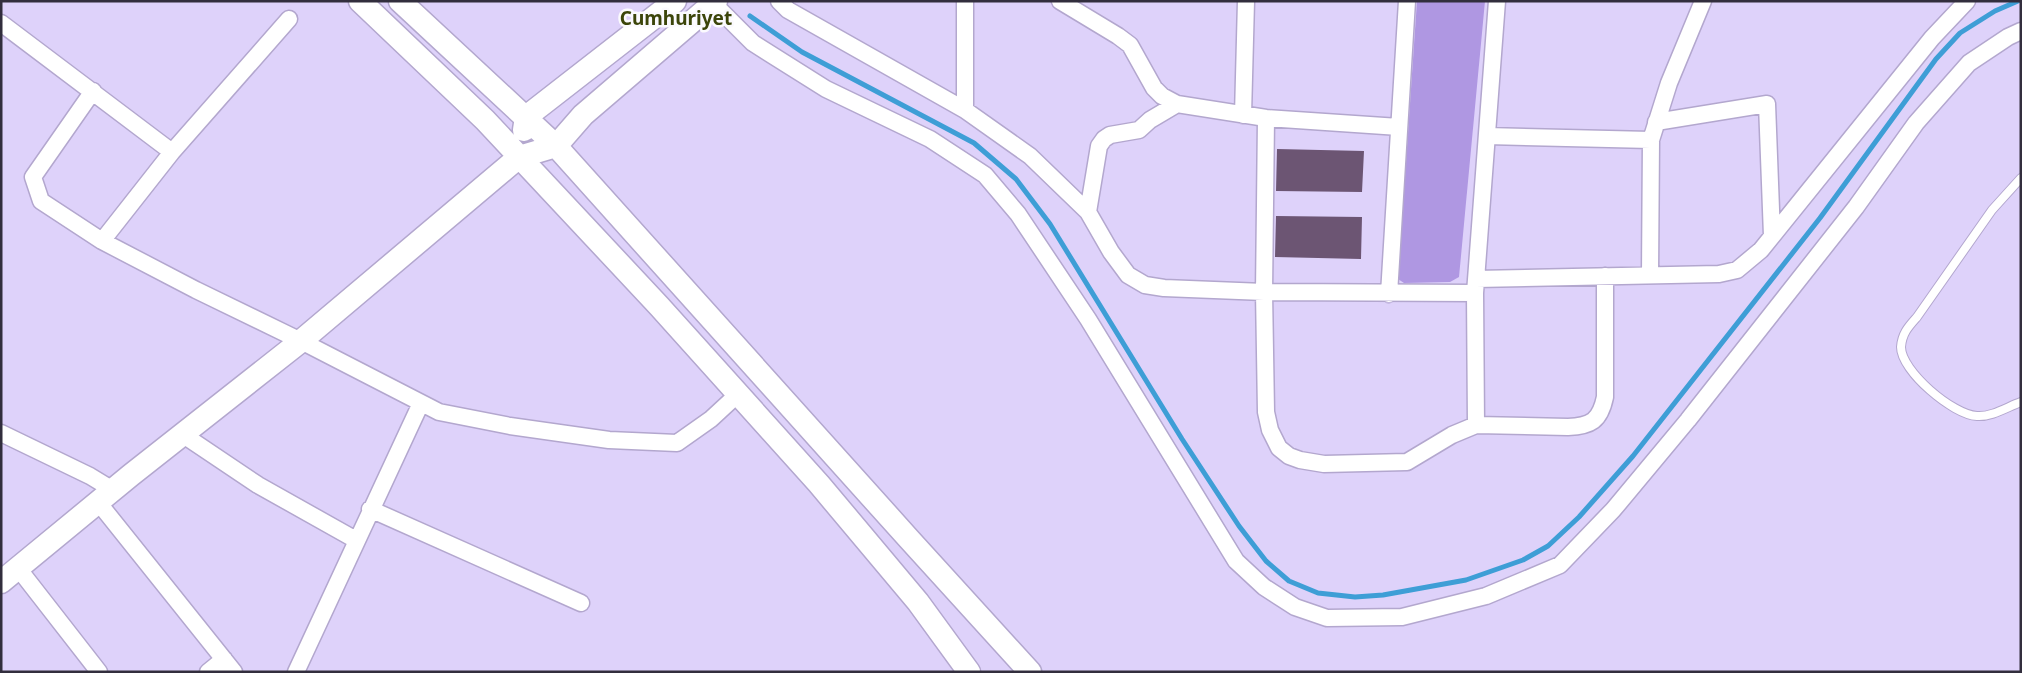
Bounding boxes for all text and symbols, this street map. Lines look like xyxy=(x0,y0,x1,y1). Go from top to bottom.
district label: Cumhuriyet xyxy=(620,5,732,31)

